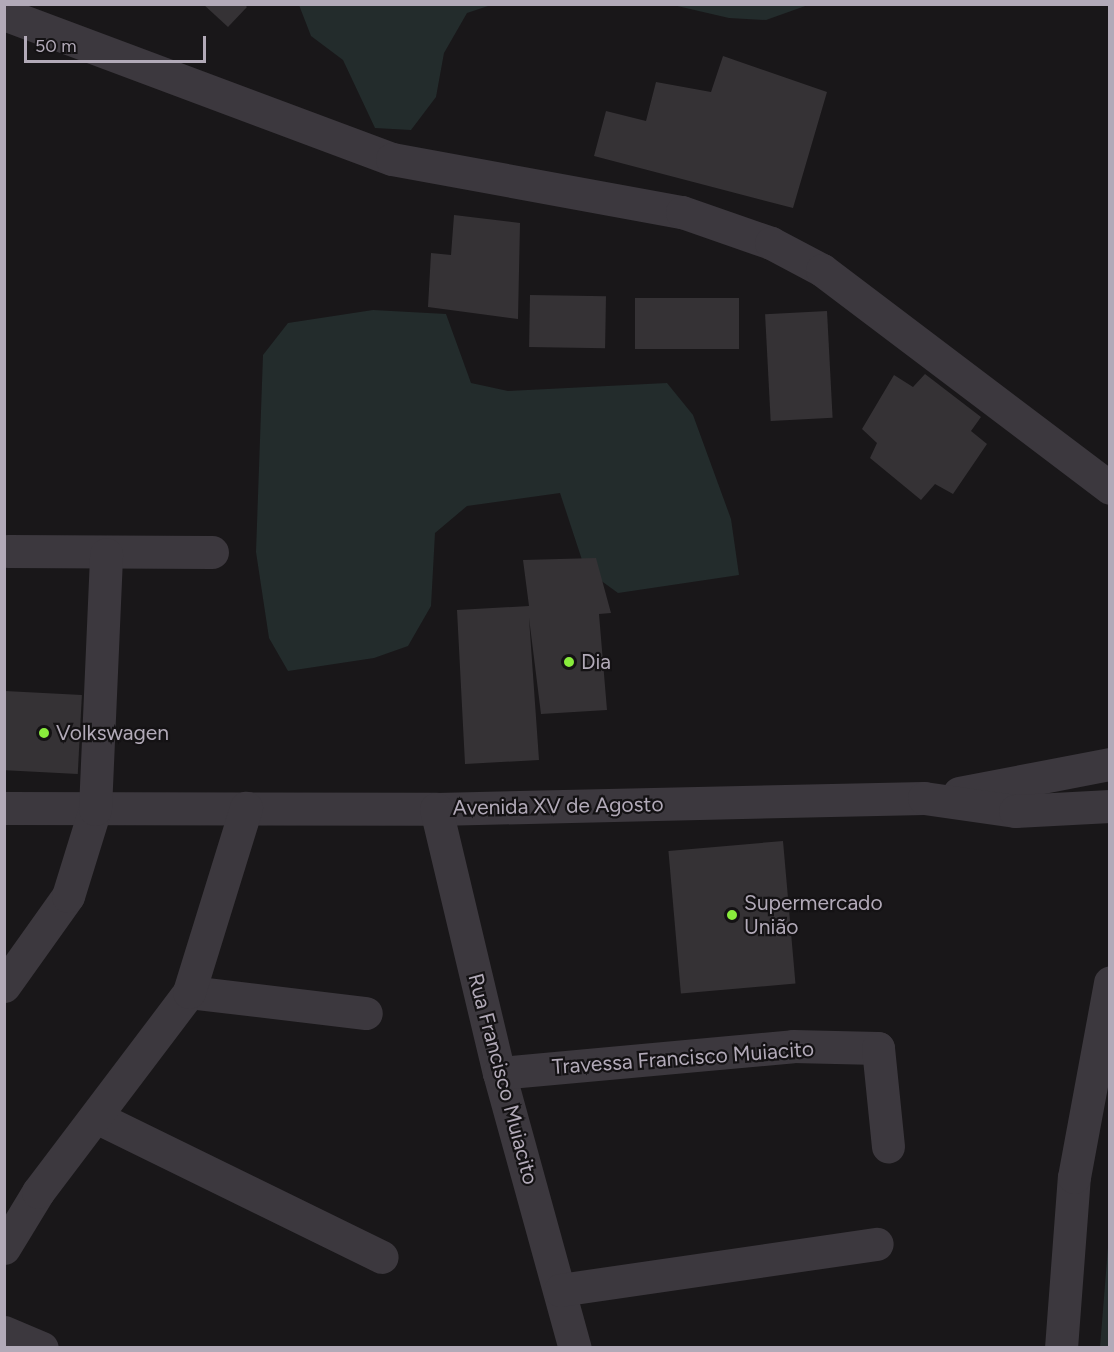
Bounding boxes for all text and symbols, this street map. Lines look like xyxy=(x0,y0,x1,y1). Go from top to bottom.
scale bar xyxy=(27,24,208,62)
text: 50 m xyxy=(35,35,77,57)
place label: Dia xyxy=(581,649,611,675)
marker: Dia xyxy=(562,655,576,669)
place label: Volkswagen xyxy=(56,720,169,746)
marker: Volkswagen xyxy=(37,726,51,740)
street label: Avenida XV de Agosto xyxy=(452,792,664,820)
place label: Supermercado União xyxy=(744,890,883,940)
marker: Supermercado União xyxy=(725,908,739,922)
street label: Rua Francisco Muiacito xyxy=(463,971,543,1187)
street label: Travessa Francisco Muiacito xyxy=(551,1036,815,1080)

